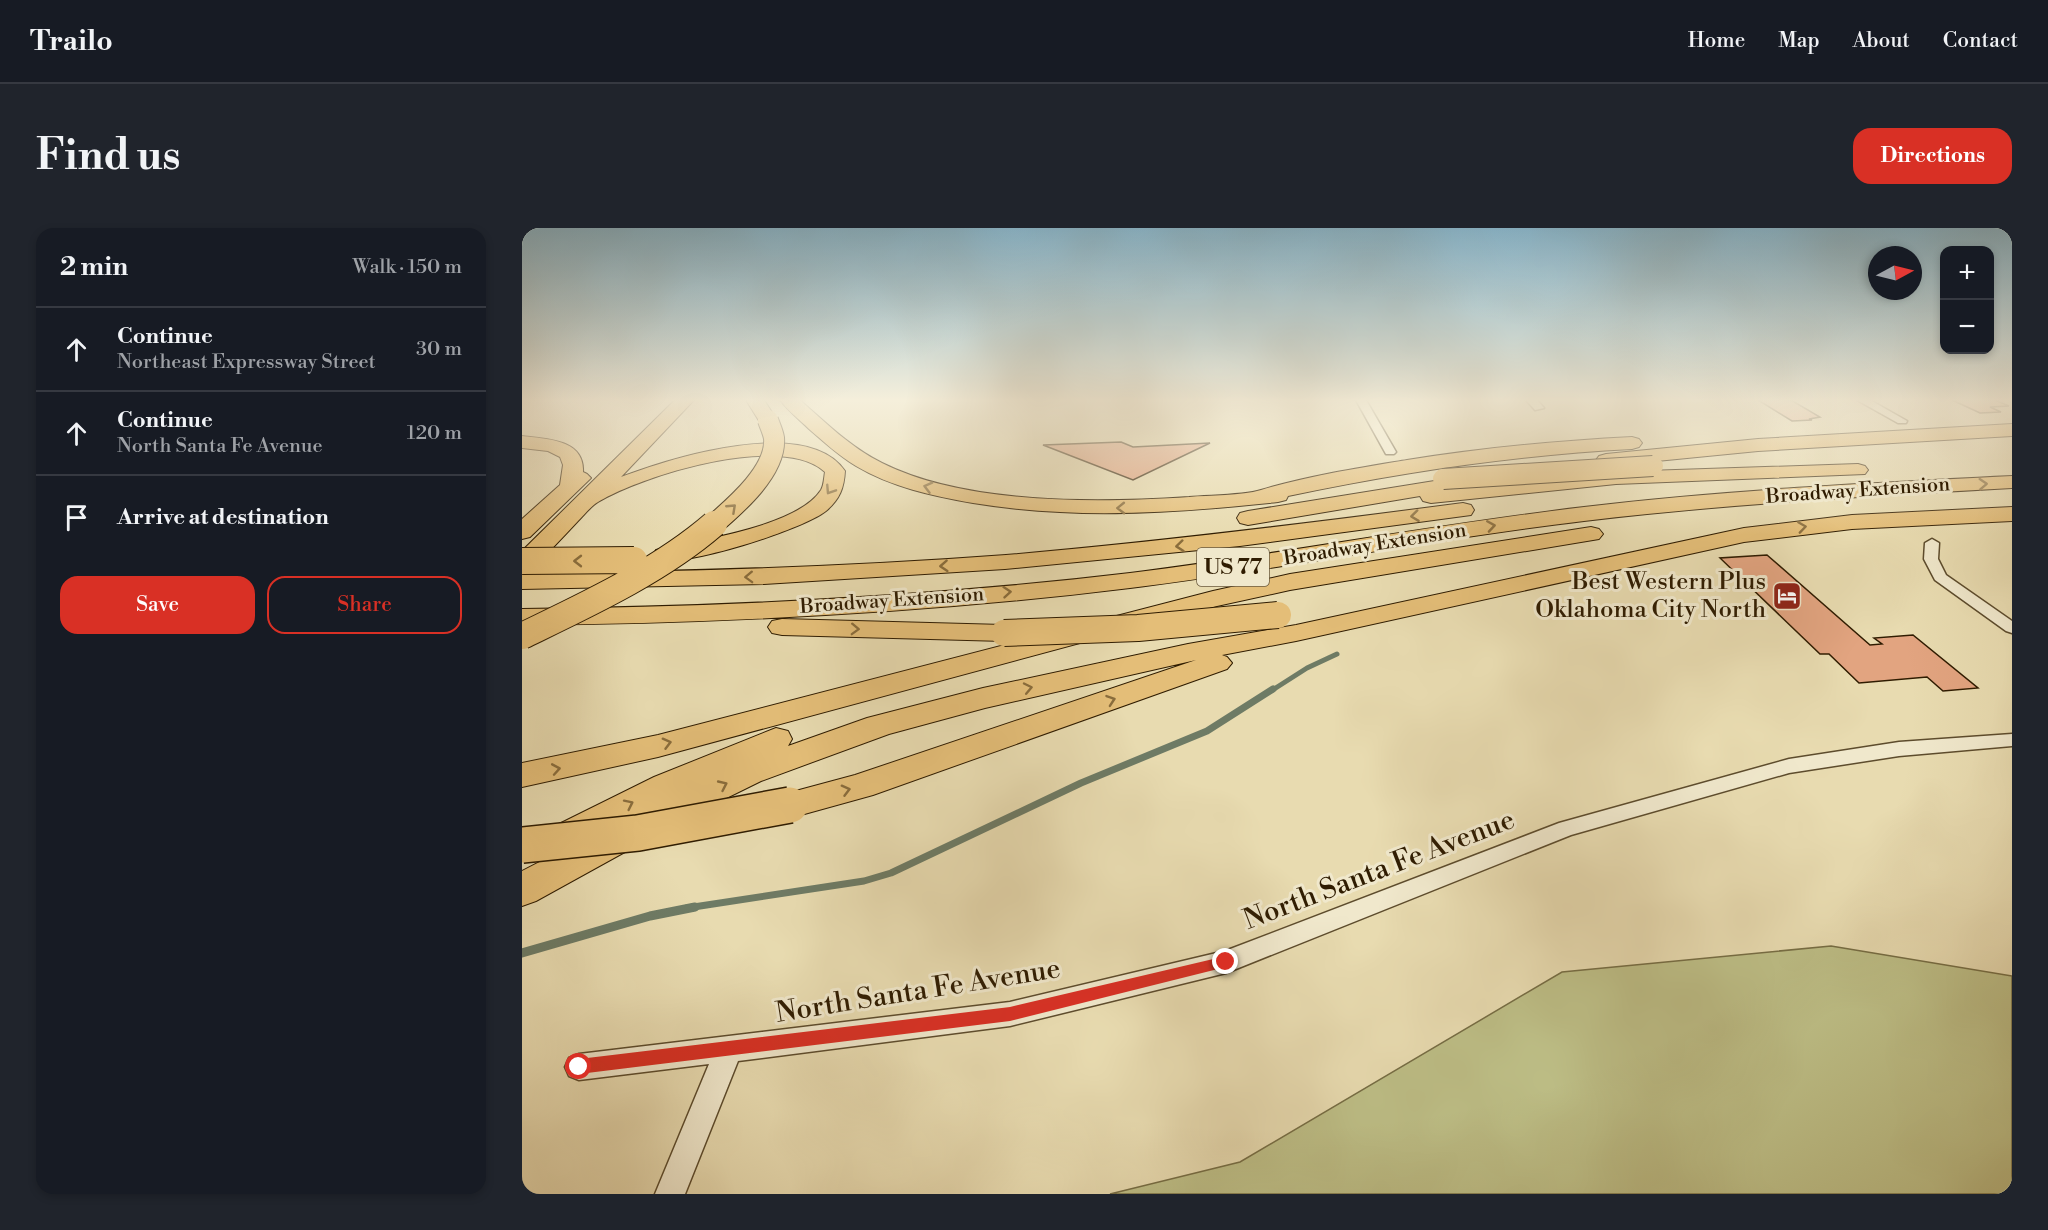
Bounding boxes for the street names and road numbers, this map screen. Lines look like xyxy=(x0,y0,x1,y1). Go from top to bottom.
street label: Broadway Extension xyxy=(1764,472,1951,510)
street label: Broadway Extension xyxy=(1281,518,1468,572)
road number: US 77 xyxy=(1197,548,1269,586)
street label: Broadway Extension xyxy=(798,582,985,620)
street label: North Santa Fe Avenue xyxy=(1238,802,1520,938)
street label: North Santa Fe Avenue xyxy=(773,951,1063,1031)

